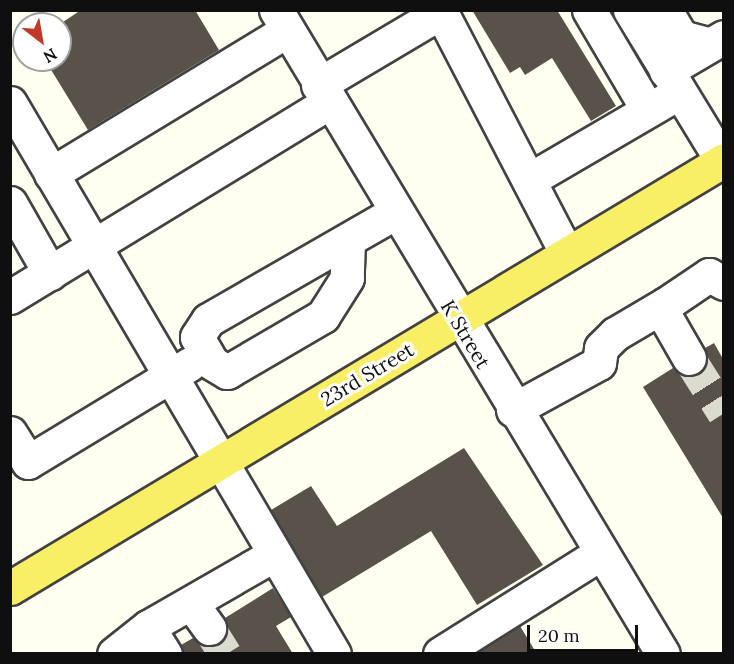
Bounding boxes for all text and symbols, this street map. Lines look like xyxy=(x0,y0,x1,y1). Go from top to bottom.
north arrow xyxy=(12,12,72,72)
text: N xyxy=(40,44,61,67)
street label: K Street xyxy=(436,295,496,373)
street label: 23rd Street xyxy=(316,337,418,411)
scale bar xyxy=(530,613,641,651)
text: 20 m xyxy=(538,624,580,647)

